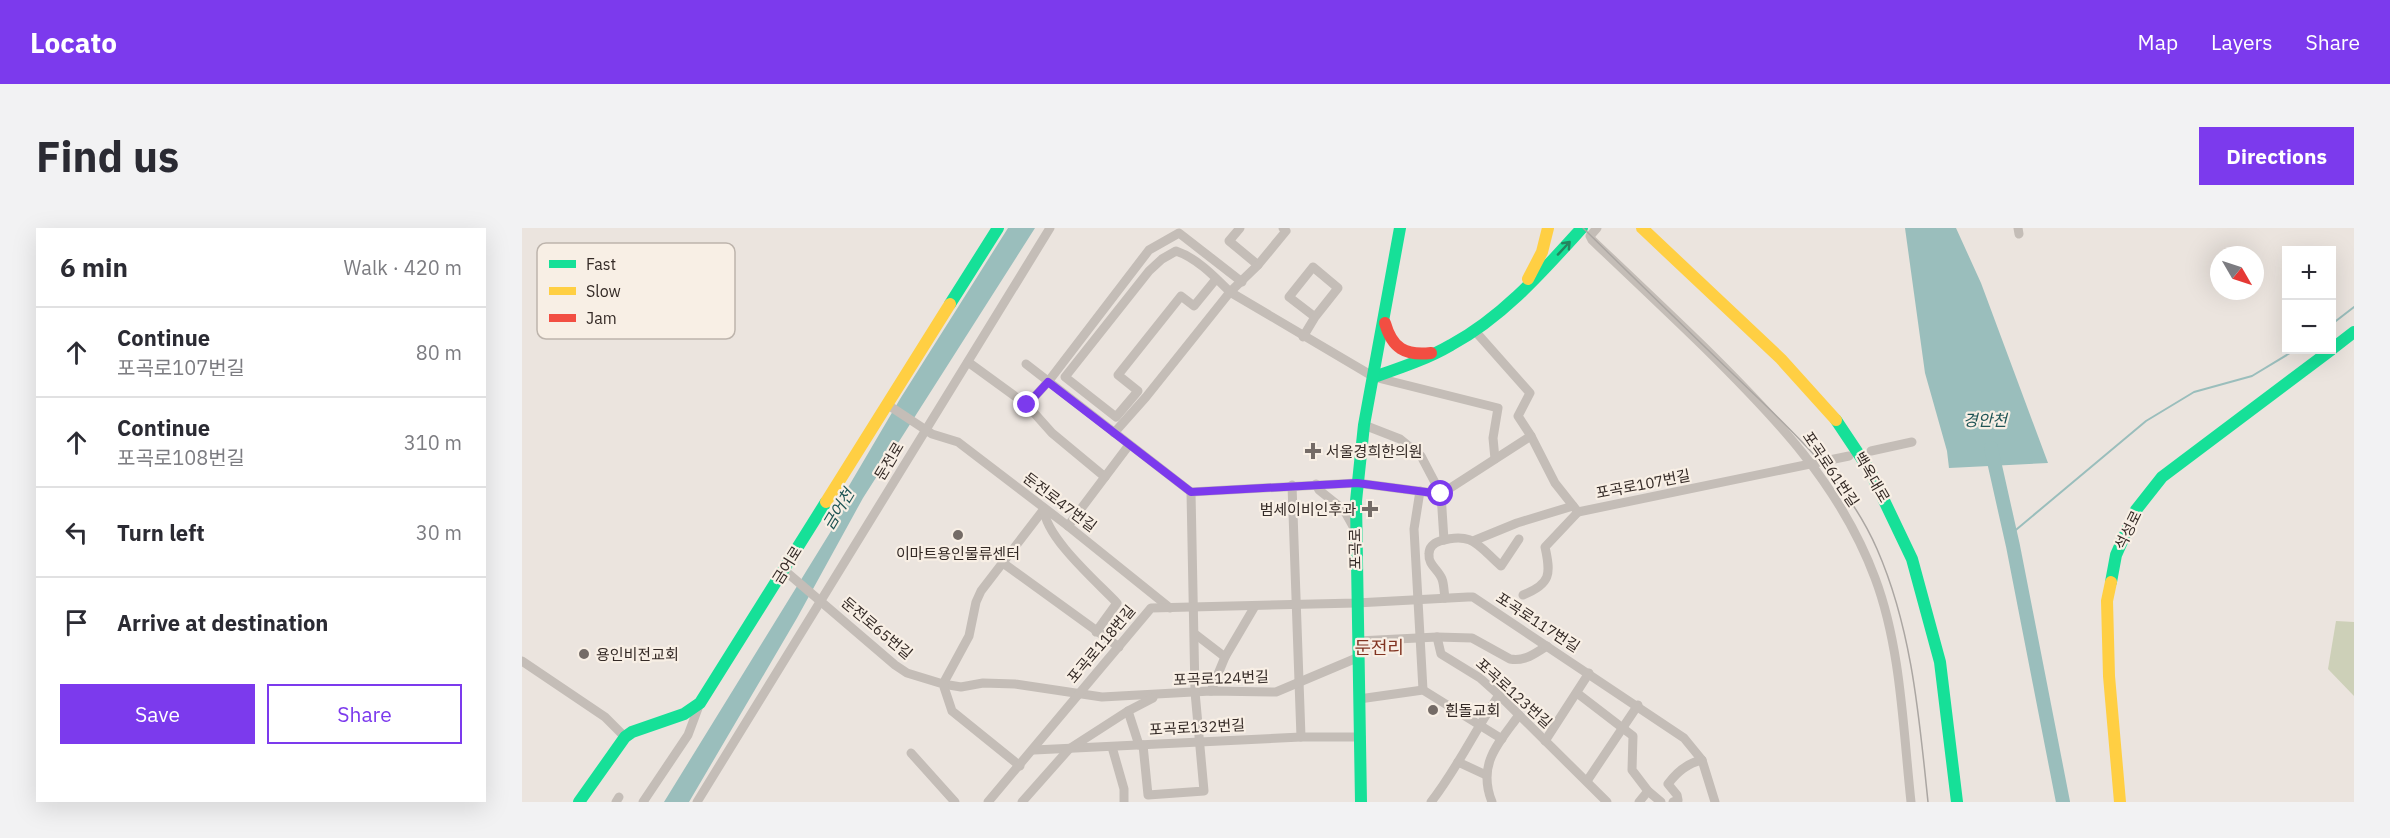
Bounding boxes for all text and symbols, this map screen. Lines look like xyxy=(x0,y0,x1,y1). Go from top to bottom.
text: Locato xyxy=(30,24,117,61)
text: Map xyxy=(2138,28,2178,56)
text: Layers xyxy=(2211,28,2273,56)
text: Share xyxy=(2306,28,2360,56)
button: Directions xyxy=(2199,127,2354,185)
text: Find us xyxy=(36,129,179,184)
one-way arrow xyxy=(1556,241,1570,256)
legend xyxy=(537,243,735,339)
north arrow xyxy=(2210,246,2264,300)
map controls xyxy=(2282,246,2336,354)
button: + xyxy=(2282,246,2336,300)
text: 6 min xyxy=(60,250,128,284)
text: Walk · 420 m xyxy=(344,254,462,281)
text: Fast xyxy=(586,254,616,274)
text: Slow xyxy=(586,281,621,301)
button: − xyxy=(2282,300,2336,354)
text: Jam xyxy=(586,308,617,328)
text: Continue xyxy=(117,323,210,352)
icon: ahead xyxy=(60,336,93,369)
text: 80 m xyxy=(416,339,462,366)
text: 포곡로107번길 xyxy=(117,354,245,381)
route end xyxy=(1013,391,1039,417)
water label: 경안천 xyxy=(1963,410,2009,430)
text: Continue xyxy=(117,413,210,442)
icon: ahead xyxy=(60,426,93,459)
street label: 포곡로61번길 xyxy=(1799,428,1863,510)
text: 310 m xyxy=(404,429,462,456)
street label: 둔전로 xyxy=(870,438,908,484)
marker: 서울경희한의원 xyxy=(1304,442,1322,460)
place label: 서울경희한의원 xyxy=(1326,442,1423,461)
text: 포곡로108번길 xyxy=(117,444,245,471)
street label: 백옥대로 xyxy=(1850,448,1894,506)
street label: 포곡로107번길 xyxy=(1594,466,1692,502)
street label: 둔전로47번길 xyxy=(1020,468,1100,536)
route start xyxy=(1427,480,1453,506)
water label: 금어천 xyxy=(818,483,859,533)
place label: 범세이비인후과 xyxy=(1259,500,1356,519)
marker: 범세이비인후과 xyxy=(1361,500,1379,518)
street label: 석성로 xyxy=(2110,507,2146,553)
icon: left xyxy=(60,516,93,549)
text: Turn left xyxy=(117,518,205,547)
text: 30 m xyxy=(416,519,462,546)
marker: 이마트용인물류센터 xyxy=(951,528,965,542)
street label: 포곡로 xyxy=(1345,528,1365,570)
street label: 금어로 xyxy=(768,542,806,588)
place label: 이마트용인물류센터 xyxy=(896,544,1020,563)
street label: 포곡로117번길 xyxy=(1493,588,1583,656)
street label: 둔전로65번길 xyxy=(838,593,916,663)
street label: 포곡로118번길 xyxy=(1063,601,1139,687)
icon: arrive xyxy=(60,606,93,639)
text: Arrive at destination xyxy=(117,608,328,637)
district label: 둔전리 xyxy=(1354,636,1404,659)
place label: 용인비전교회 xyxy=(596,645,679,664)
marker: 용인비전교회 xyxy=(577,647,591,661)
street label: 포곡로123번길 xyxy=(1472,654,1556,732)
street label: 포곡로124번길 xyxy=(1173,667,1269,689)
button: Save xyxy=(60,684,255,744)
button: Share xyxy=(267,684,462,744)
place label: 흰돌교회 xyxy=(1445,701,1500,720)
marker: 흰돌교회 xyxy=(1426,703,1440,717)
street label: 포곡로132번길 xyxy=(1149,715,1245,739)

